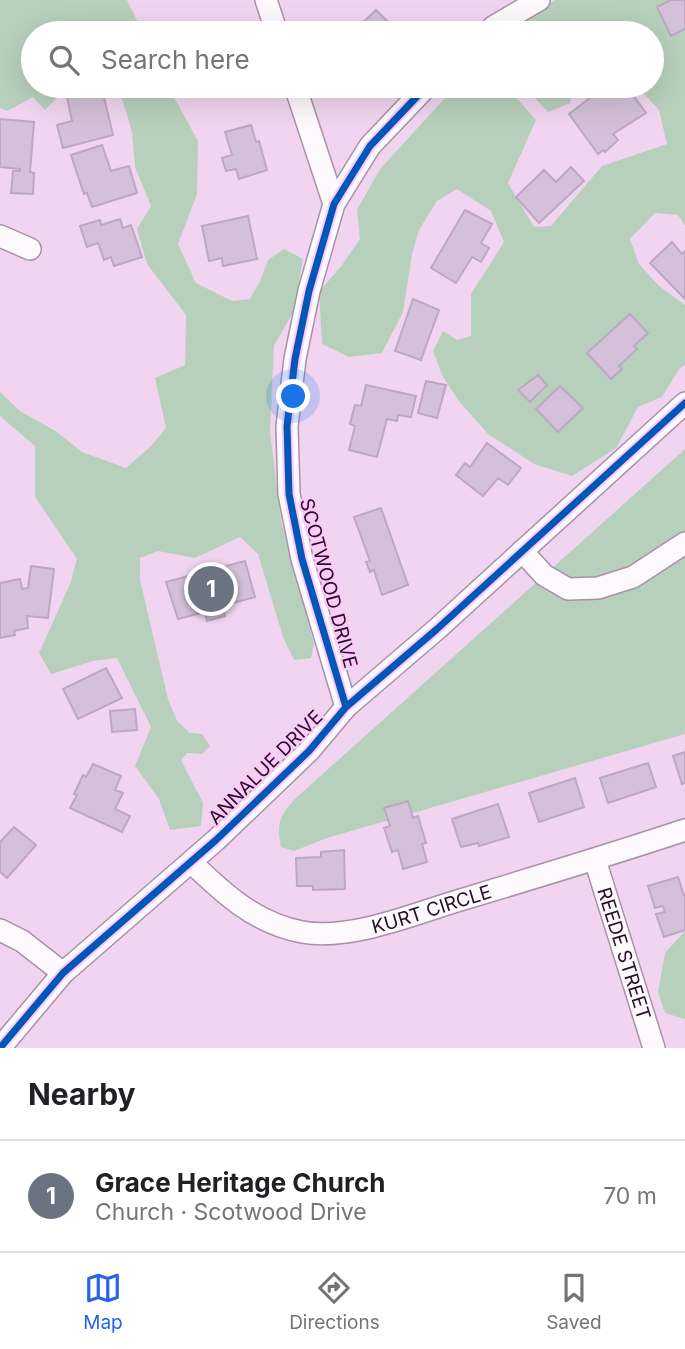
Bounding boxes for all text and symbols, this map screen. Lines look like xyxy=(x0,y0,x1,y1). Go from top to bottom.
search box xyxy=(21,21,664,98)
icon: search xyxy=(45,41,83,79)
text: Search here xyxy=(101,44,250,75)
your location xyxy=(276,379,310,413)
street label: SCOTWOOD DRIVE xyxy=(295,496,362,670)
pin: 1 xyxy=(188,563,234,615)
street label: ANNALUE DRIVE xyxy=(203,705,327,829)
street label: KURT CIRCLE xyxy=(369,880,494,939)
street label: REEDE STREET xyxy=(592,885,655,1023)
text: Nearby xyxy=(28,1076,136,1112)
text: Grace Heritage Church xyxy=(95,1167,385,1198)
text: 1 xyxy=(46,1182,56,1210)
text: 70 m xyxy=(603,1182,657,1210)
text: Church · Scotwood Drive xyxy=(95,1198,367,1226)
tab: Map xyxy=(83,1269,123,1334)
tab: Directions xyxy=(289,1269,380,1334)
tab: Saved xyxy=(546,1269,602,1334)

